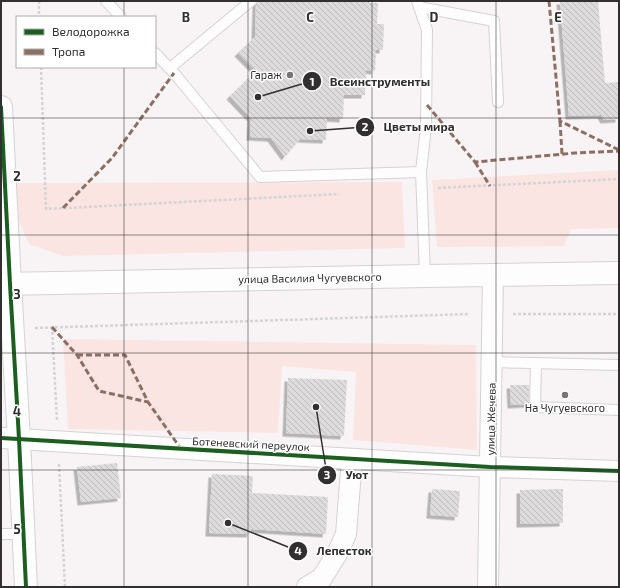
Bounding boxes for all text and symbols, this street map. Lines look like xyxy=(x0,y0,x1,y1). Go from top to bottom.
text: B xyxy=(182,9,190,25)
text: C xyxy=(306,9,314,25)
text: D xyxy=(430,9,439,25)
text: E xyxy=(554,9,562,25)
legend xyxy=(16,16,156,68)
text: Велодорожка xyxy=(52,24,130,38)
text: Тропа xyxy=(52,44,85,58)
place label: Гараж xyxy=(250,68,282,81)
callout: Всеинструменты xyxy=(302,69,438,93)
marker: Гараж xyxy=(285,70,295,80)
text: 1 xyxy=(309,74,315,88)
text: Всеинструменты xyxy=(330,74,430,88)
callout: Цветы мира xyxy=(355,115,462,139)
text: 2 xyxy=(362,119,369,133)
text: Цветы мира xyxy=(383,119,455,133)
text: 2 xyxy=(13,168,21,184)
street label: улица Василия Чугуевского xyxy=(238,270,382,286)
text: 3 xyxy=(13,286,21,302)
street label: улица Жечева xyxy=(483,382,499,456)
marker: На Чугуевского xyxy=(560,390,570,400)
place label: На Чугуевского xyxy=(525,401,605,415)
text: 4 xyxy=(13,403,21,419)
street label: Ботеневский переулок xyxy=(192,434,310,454)
callout: Уют xyxy=(317,463,376,487)
text: 3 xyxy=(324,467,331,481)
text: Уют xyxy=(346,467,368,481)
text: 5 xyxy=(13,521,21,537)
callout: Лепесток xyxy=(288,539,379,563)
text: 4 xyxy=(294,543,302,557)
text: Лепесток xyxy=(316,543,372,557)

